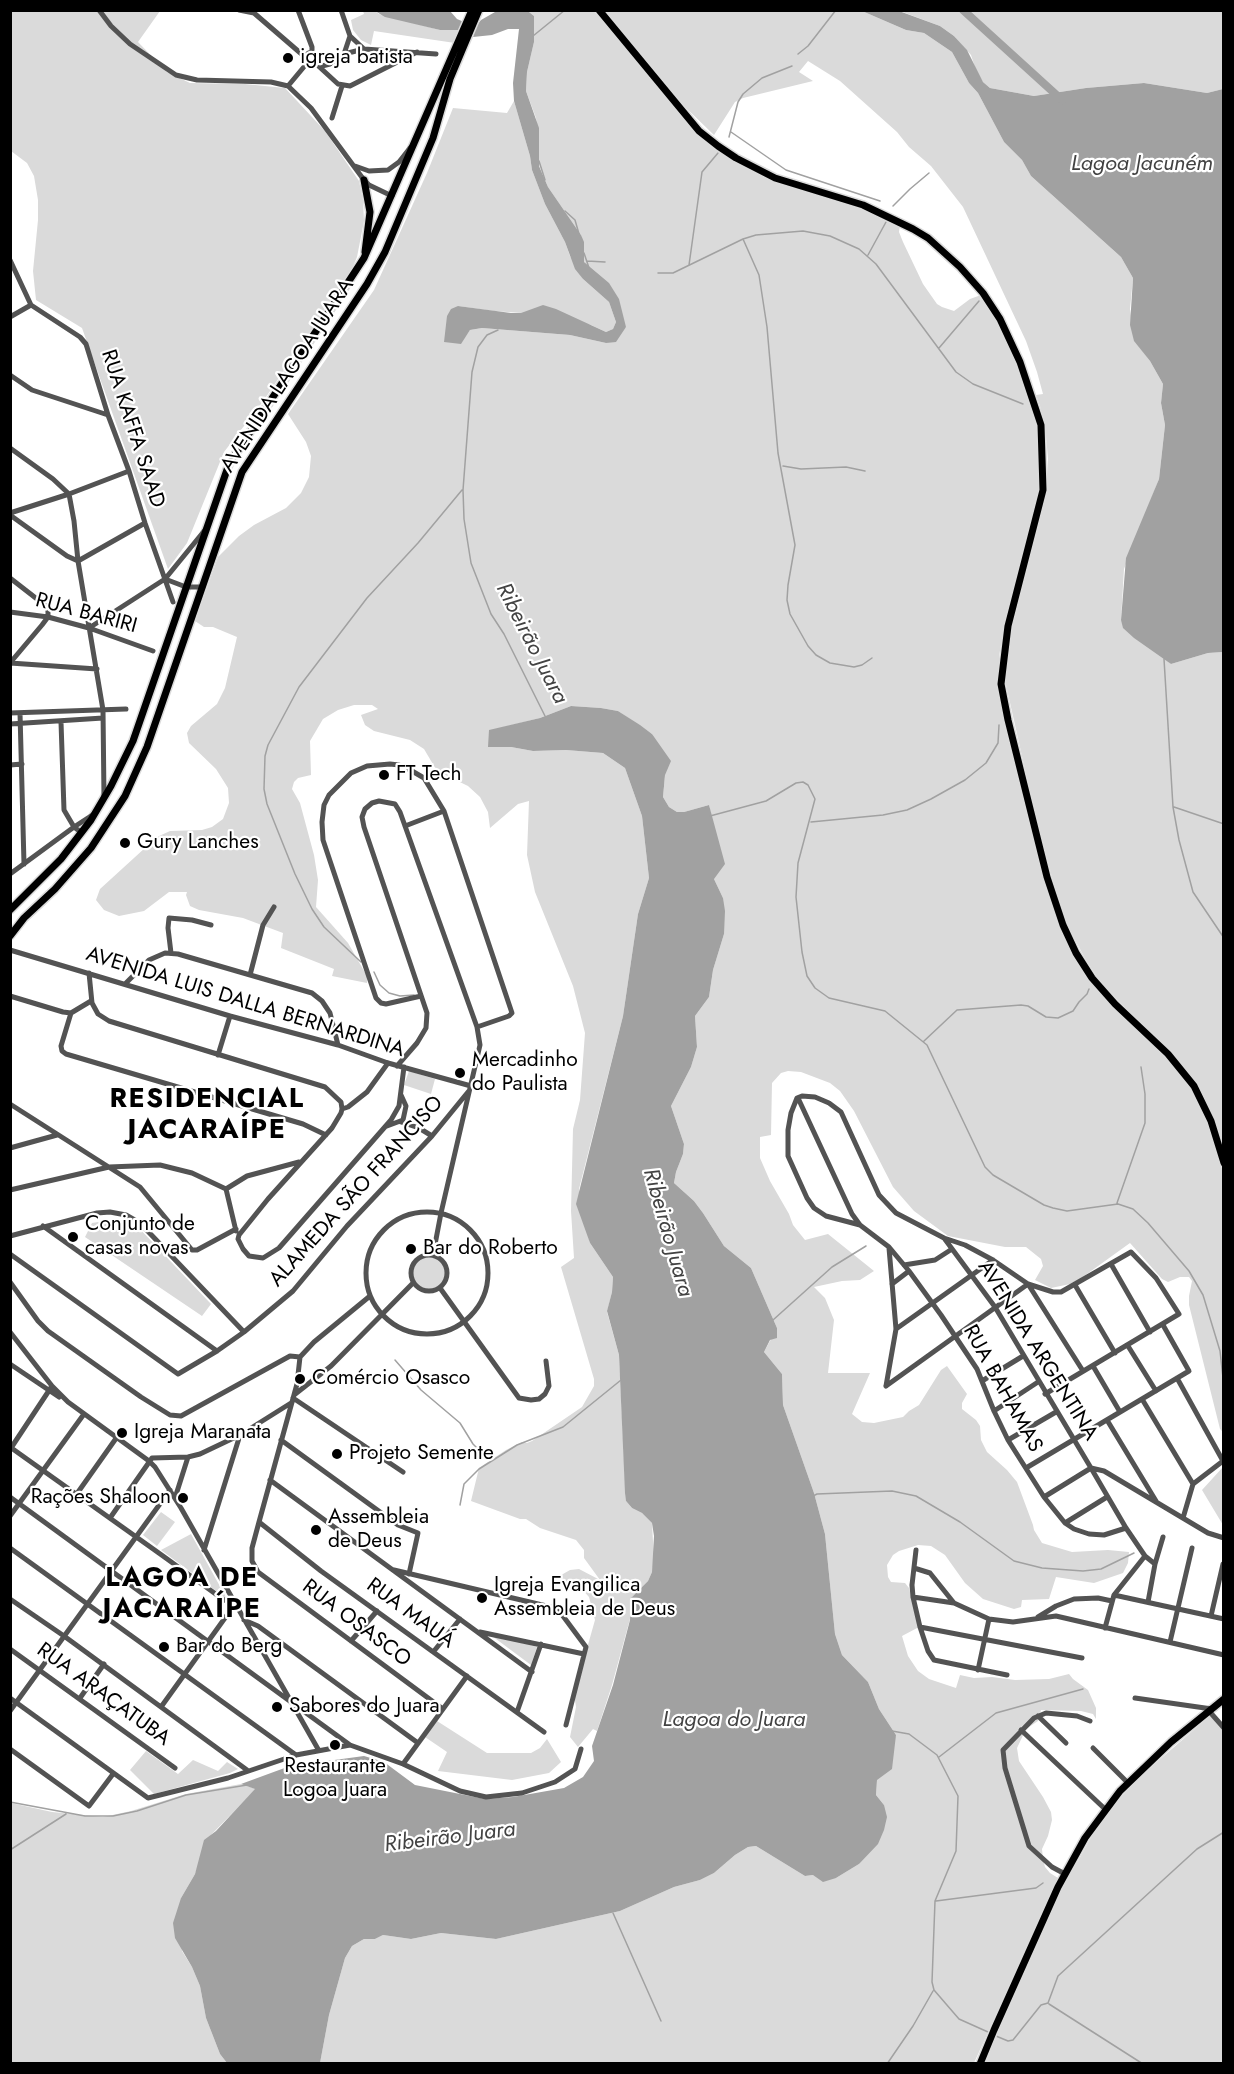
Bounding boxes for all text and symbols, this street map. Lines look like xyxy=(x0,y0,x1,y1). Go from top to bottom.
place label: igreja batista xyxy=(300,45,413,71)
marker: igreja batista xyxy=(281,51,295,65)
water label: Lagoa Jacuném xyxy=(1071,152,1213,178)
street label: AVENIDA LAGOA JUARA xyxy=(216,274,360,478)
street label: RUA KAFFA SAAD xyxy=(95,347,169,511)
water label: Ribeirão Juara xyxy=(489,579,573,709)
street label: RUA BARIRI xyxy=(32,588,140,640)
place label: FT Tech xyxy=(396,762,461,788)
marker: FT Tech xyxy=(377,768,391,782)
place label: Gury Lanches xyxy=(137,830,259,856)
marker: Gury Lanches xyxy=(118,836,132,850)
street label: AVENIDA LUIS DALLA BERNARDINA xyxy=(83,942,407,1064)
place label: Mercadinho do Paulista xyxy=(472,1048,578,1098)
marker: Mercadinho do Paulista xyxy=(453,1066,467,1080)
district label: RESIDENCIAL JACARAÍPE xyxy=(110,1084,304,1147)
street label: ALAMEDA SÃO FRANCISO xyxy=(265,1091,449,1293)
water label: Ribeirão Juara xyxy=(636,1166,698,1300)
place label: Conjunto de casas novas xyxy=(85,1212,195,1262)
marker: Conjunto de casas novas xyxy=(66,1230,80,1244)
place label: Bar do Roberto xyxy=(423,1236,558,1262)
marker: Bar do Roberto xyxy=(404,1242,418,1256)
street label: AVENIDA ARGENTINA xyxy=(971,1256,1103,1446)
street label: RUA BAHAMAS xyxy=(957,1321,1047,1457)
place label: Comércio Osasco xyxy=(312,1366,470,1392)
marker: Comércio Osasco xyxy=(293,1372,307,1386)
place label: Igreja Maranata xyxy=(134,1420,271,1446)
marker: Igreja Maranata xyxy=(115,1426,129,1440)
place label: Projeto Semente xyxy=(349,1441,494,1467)
marker: Projeto Semente xyxy=(330,1447,344,1461)
place label: Rações Shaloon xyxy=(31,1485,171,1511)
marker: Rações Shaloon xyxy=(176,1491,190,1505)
place label: Assembleia de Deus xyxy=(328,1505,429,1555)
marker: Assembleia de Deus xyxy=(309,1523,323,1537)
district label: LAGOA DE JACARAÍPE xyxy=(103,1563,261,1626)
place label: Igreja Evangilica Assembleia de Deus xyxy=(494,1573,675,1623)
street label: RUA MAUÁ xyxy=(361,1574,459,1654)
street label: RUA OSASCO xyxy=(297,1575,415,1673)
marker: Igreja Evangilica Assembleia de Deus xyxy=(475,1591,489,1605)
place label: Bar do Berg xyxy=(176,1634,282,1660)
street label: RUA ARAÇATUBA xyxy=(31,1638,175,1752)
marker: Bar do Berg xyxy=(157,1640,171,1654)
place label: Sabores do Juara xyxy=(289,1694,440,1720)
marker: Sabores do Juara xyxy=(270,1700,284,1714)
water label: Lagoa do Juara xyxy=(663,1708,805,1734)
marker: Restaurante Logoa Juara xyxy=(328,1738,342,1752)
place label: Restaurante Logoa Juara xyxy=(283,1754,387,1804)
water label: Ribeirão Juara xyxy=(383,1817,517,1859)

